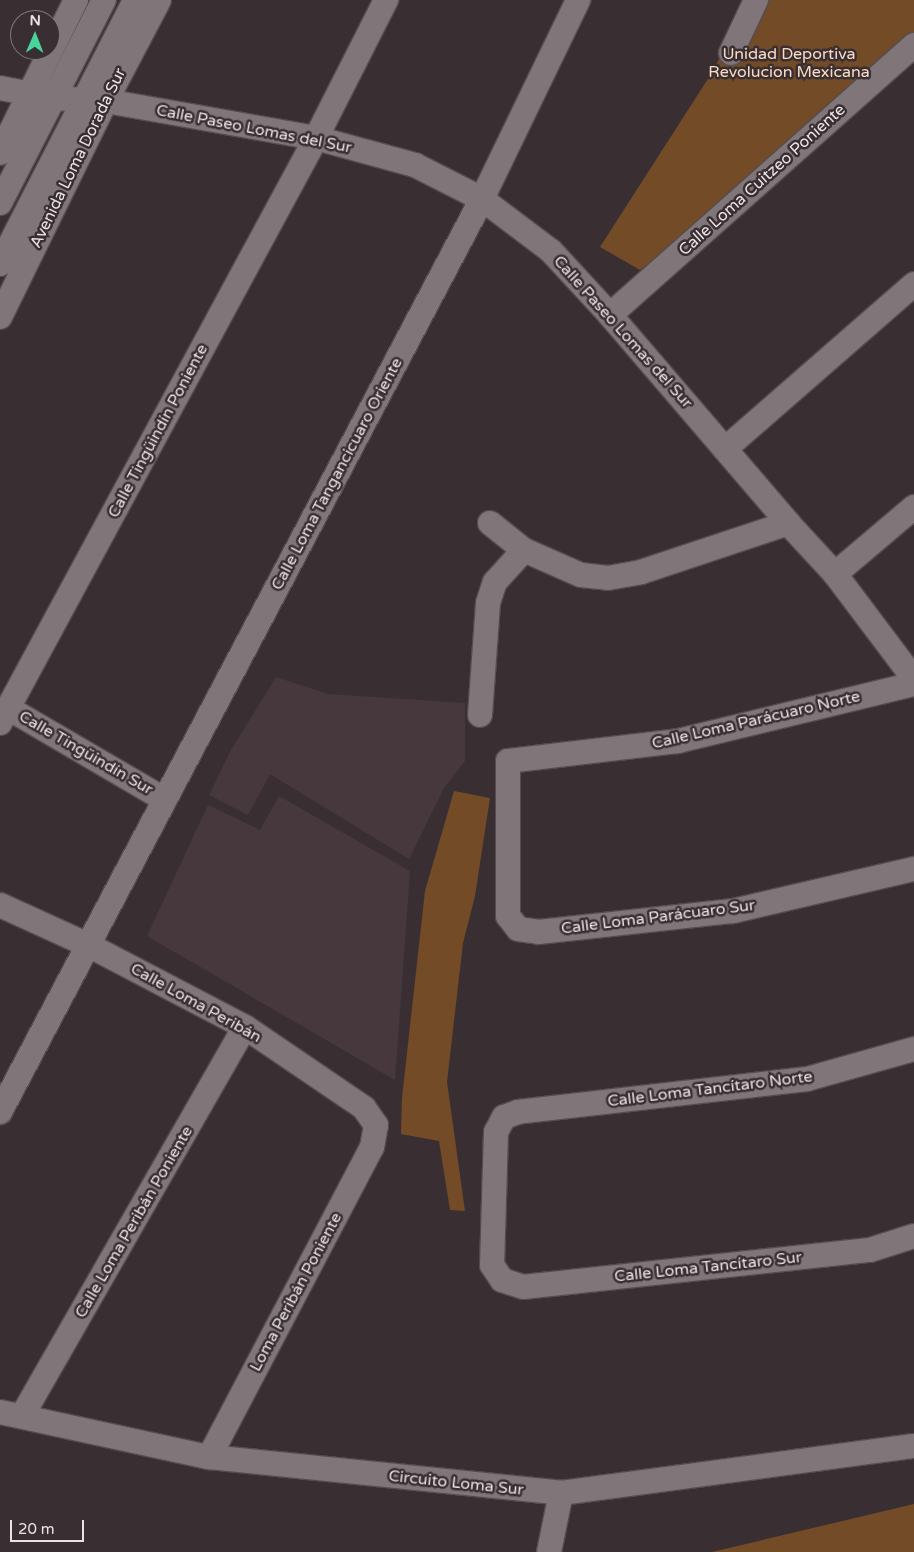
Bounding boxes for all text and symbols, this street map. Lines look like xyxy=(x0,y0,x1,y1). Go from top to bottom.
north arrow xyxy=(10,10,60,60)
text: N xyxy=(29,12,41,29)
park label: Unidad Deportiva Revolucion Mexicana xyxy=(708,44,870,82)
street label: Avenida Loma Dorada Sur xyxy=(26,65,130,251)
street label: Calle Loma Cuitzeo Poniente xyxy=(675,100,849,260)
street label: Calle Paseo Lomas del Sur xyxy=(155,101,353,157)
street label: Calle Paseo Lomas del Sur xyxy=(549,252,697,412)
street label: Calle Tingüindín Poniente xyxy=(104,341,212,521)
street label: Calle Loma Tangancicuaro Oriente xyxy=(267,355,407,593)
street label: Calle Loma Parácuaro Norte xyxy=(650,687,862,753)
street label: Calle Tingüindín Sur xyxy=(15,707,157,799)
street label: Calle Loma Parácuaro Sur xyxy=(560,896,756,938)
street label: Calle Loma Peribán xyxy=(127,959,265,1047)
street label: Calle Loma Tancítaro Norte xyxy=(606,1067,814,1111)
street label: Calle Loma Peribán Poniente xyxy=(71,1123,197,1321)
street label: Loma Peribán Poniente xyxy=(246,1209,346,1375)
street label: Calle Loma Tancítaro Sur xyxy=(613,1248,803,1286)
street label: Circuito Loma Sur xyxy=(388,1466,524,1500)
scale bar xyxy=(12,1510,86,1542)
text: 20 m xyxy=(18,1520,55,1538)

